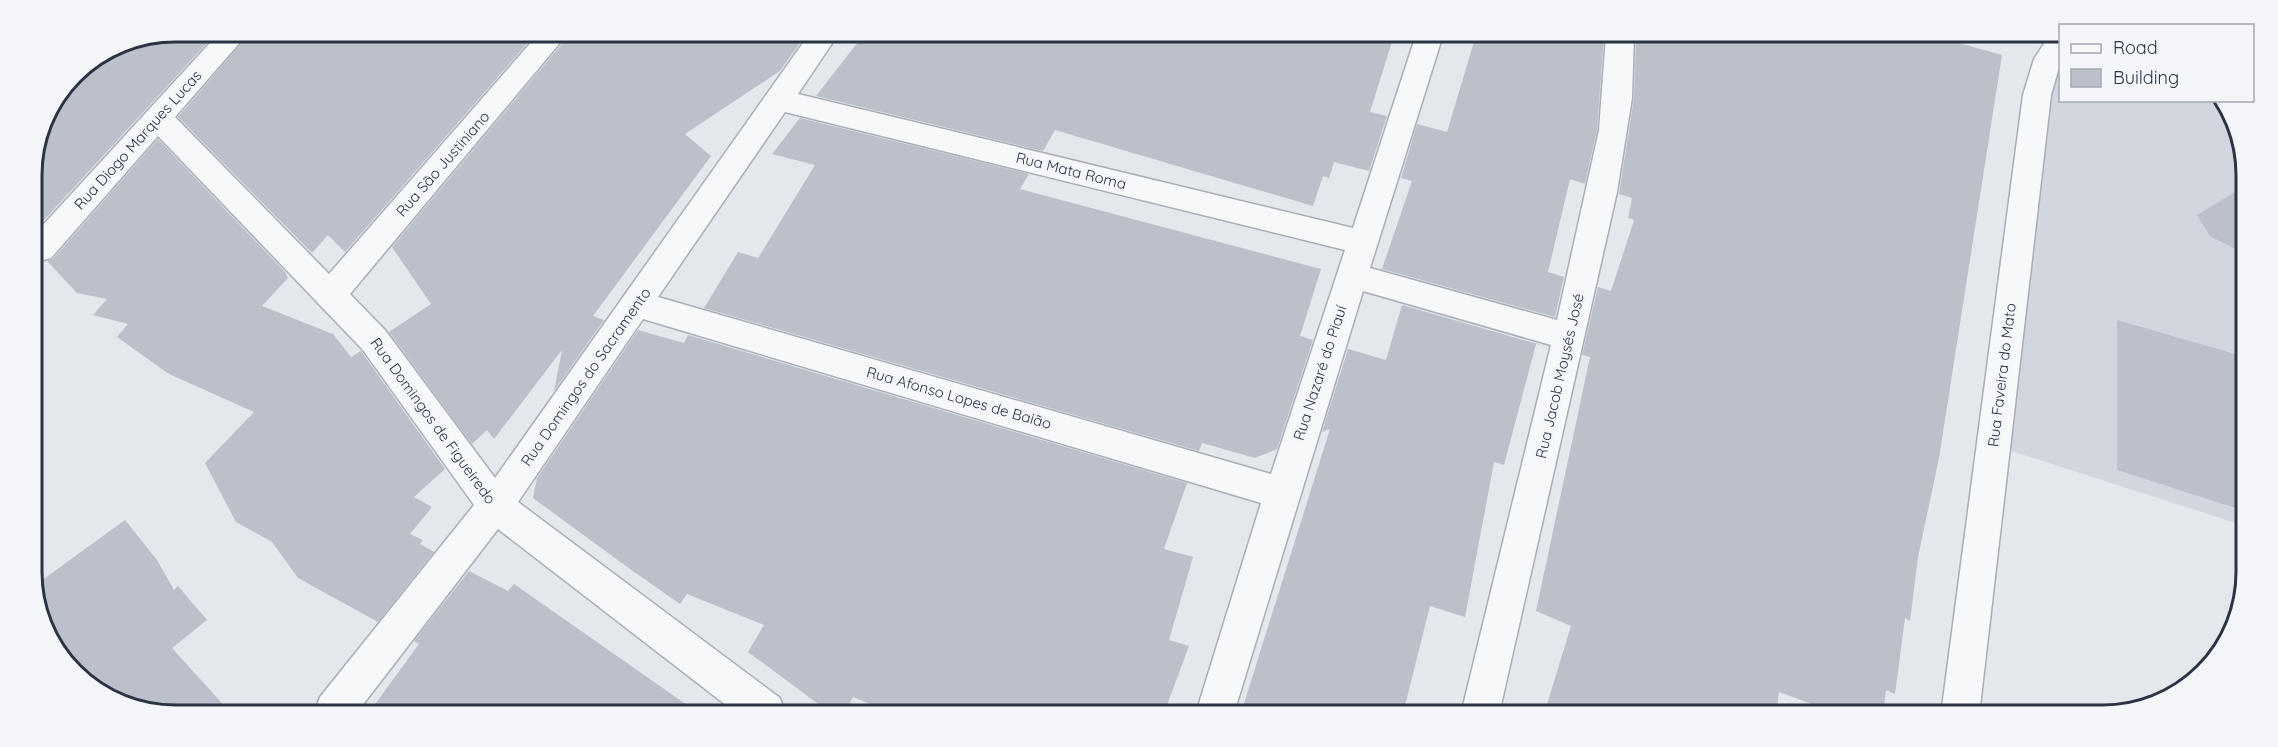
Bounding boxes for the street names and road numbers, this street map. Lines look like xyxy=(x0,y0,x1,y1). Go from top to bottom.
street label: Rua Diogo Marques Lucas xyxy=(70,66,205,213)
street label: Rua São Justiniano xyxy=(392,107,494,220)
street label: Rua Mata Roma xyxy=(1014,148,1128,193)
street label: Rua Domingos do Sacramento xyxy=(517,284,655,470)
street label: Rua Jacob Moysés José xyxy=(1531,291,1588,460)
street label: Rua Nazaré do Piauí xyxy=(1289,302,1351,443)
street label: Rua Faveira do Mato xyxy=(1983,302,2020,448)
street label: Rua Domingos de Figueiredo xyxy=(367,334,500,508)
street label: Rua Afonso Lopes de Baião xyxy=(864,362,1054,433)

